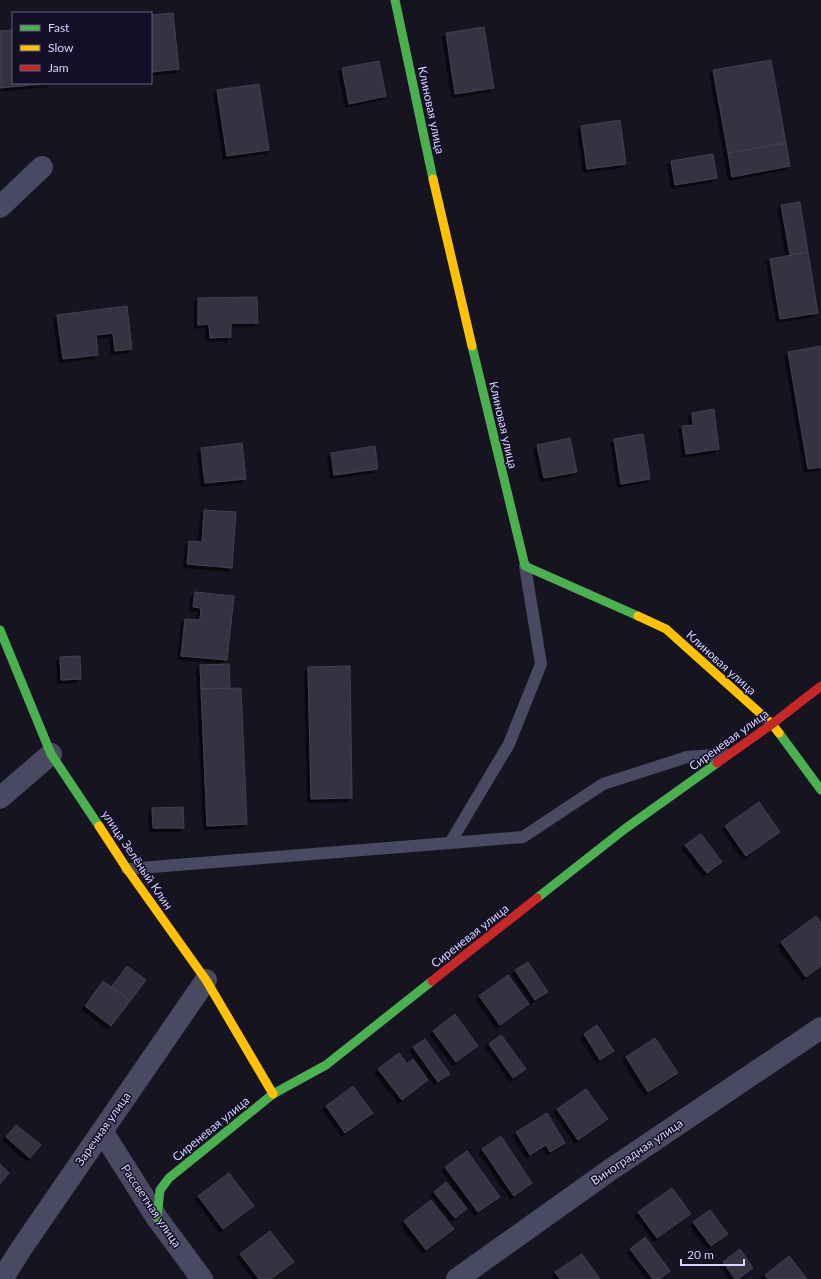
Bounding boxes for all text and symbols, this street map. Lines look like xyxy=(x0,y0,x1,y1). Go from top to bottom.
legend xyxy=(12,12,152,84)
text: Fast xyxy=(48,20,70,35)
text: Slow xyxy=(48,40,74,55)
text: Jam xyxy=(48,60,69,75)
street label: Клиновая улица xyxy=(415,65,448,155)
street label: Клиновая улица xyxy=(486,380,521,470)
street label: Клиновая улица xyxy=(683,627,760,698)
street label: Сиреневая улица xyxy=(686,706,771,774)
street label: улица Зелёный Клин xyxy=(99,807,176,912)
street label: Сиреневая улица xyxy=(428,901,512,971)
street label: Заречная улица xyxy=(72,1089,134,1168)
street label: Сиреневая улица xyxy=(169,1093,252,1164)
street label: Виноградная улица xyxy=(588,1115,686,1188)
street label: Рассветная улица xyxy=(118,1161,185,1250)
scale bar xyxy=(681,1241,744,1267)
text: 20 m xyxy=(687,1247,714,1262)

